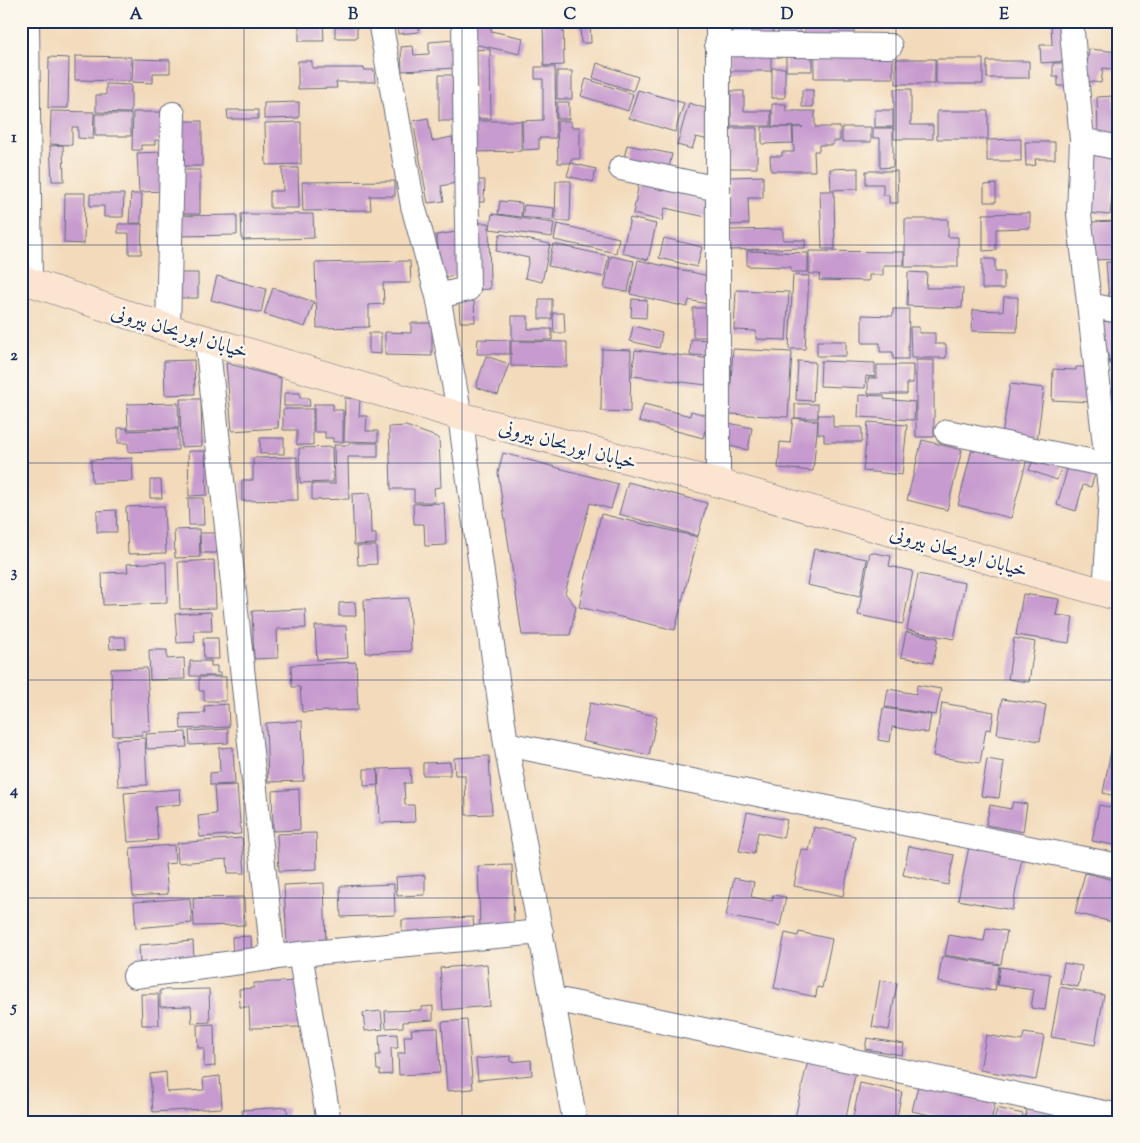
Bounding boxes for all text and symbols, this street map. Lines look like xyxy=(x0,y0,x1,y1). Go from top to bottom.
text: A xyxy=(130,4,143,27)
text: B xyxy=(348,4,358,27)
text: C xyxy=(564,4,577,27)
text: D xyxy=(781,4,794,27)
text: E xyxy=(999,4,1009,27)
text: 1 xyxy=(11,127,17,150)
street label: خیابان ابوریحان بیرونی xyxy=(107,299,251,368)
text: 2 xyxy=(10,345,18,368)
street label: خیابان ابوریحان بیرونی xyxy=(495,414,640,479)
street label: خیابان ابوریحان بیرونی xyxy=(886,520,1031,587)
text: 3 xyxy=(11,562,18,585)
text: 4 xyxy=(9,780,18,803)
text: 5 xyxy=(9,997,17,1020)

